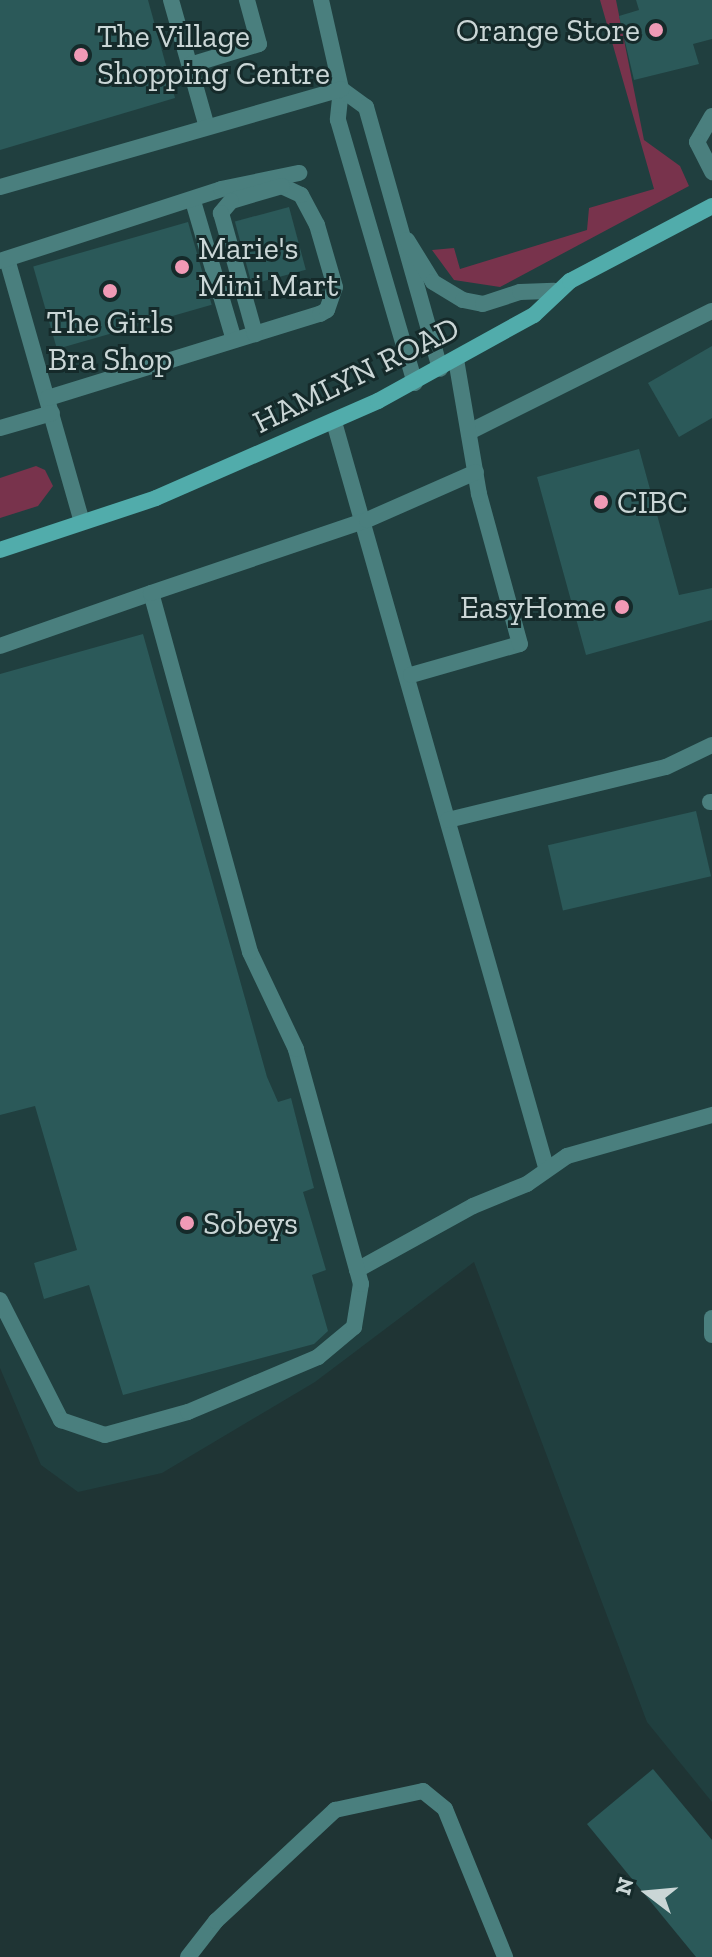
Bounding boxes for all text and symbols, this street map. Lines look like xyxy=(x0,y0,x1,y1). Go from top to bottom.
place label: Orange Store xyxy=(456,11,640,49)
place label: The Village Shopping Centre xyxy=(97,18,330,93)
marker: Orange Store xyxy=(647,21,665,39)
marker: The Village Shopping Centre xyxy=(72,46,90,64)
place label: Marie's Mini Mart xyxy=(198,230,338,305)
marker: Marie's Mini Mart xyxy=(173,258,191,276)
marker: The Girls Bra Shop xyxy=(101,282,119,300)
place label: The Girls Bra Shop xyxy=(47,304,173,379)
street label: HAMLYN ROAD xyxy=(247,309,465,441)
place label: CIBC xyxy=(617,483,688,521)
marker: CIBC xyxy=(592,493,610,511)
place label: EasyHome xyxy=(460,588,606,626)
marker: EasyHome xyxy=(613,598,631,616)
place label: Sobeys xyxy=(203,1204,298,1242)
marker: Sobeys xyxy=(178,1214,196,1232)
north arrow xyxy=(608,1853,688,1933)
text: N xyxy=(609,1874,640,1898)

